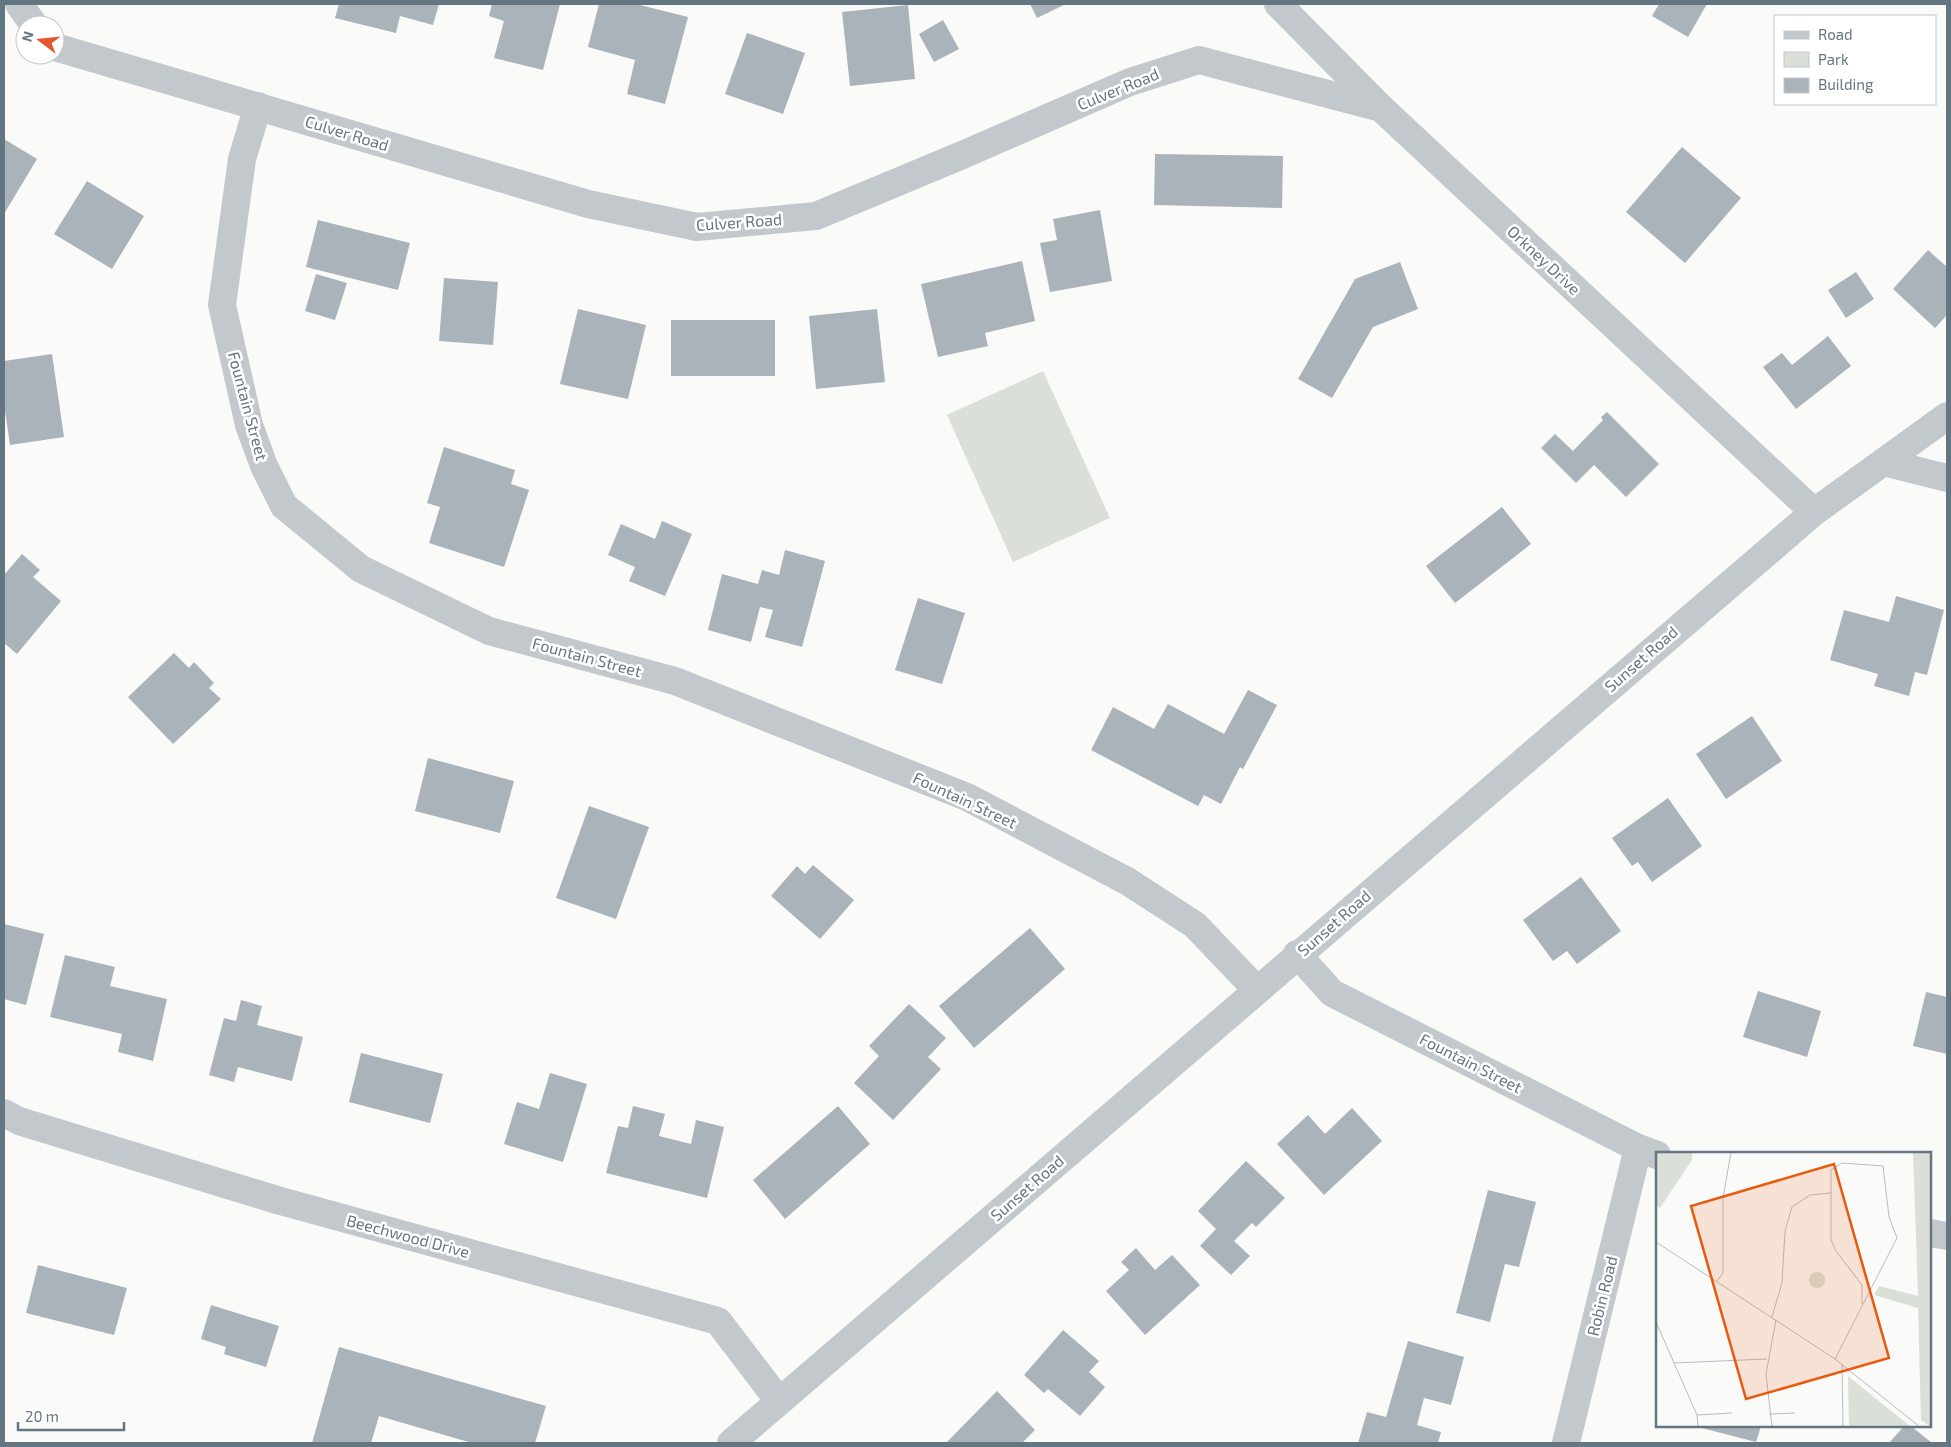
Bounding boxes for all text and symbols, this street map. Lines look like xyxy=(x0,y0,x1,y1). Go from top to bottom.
north arrow xyxy=(15,15,65,65)
legend xyxy=(1774,15,1936,105)
text: Road xyxy=(1818,25,1853,43)
text: N xyxy=(17,29,37,43)
text: Park xyxy=(1818,50,1849,68)
street label: Culver Road xyxy=(1074,64,1161,113)
text: Building xyxy=(1818,75,1874,93)
street label: Culver Road xyxy=(303,111,391,154)
street label: Culver Road xyxy=(695,209,783,234)
street label: Orkney Drive xyxy=(1504,221,1585,298)
street label: Fountain Street xyxy=(225,349,272,462)
street label: Sunset Road xyxy=(1600,622,1681,696)
street label: Fountain Street xyxy=(531,633,644,680)
street label: Fountain Street xyxy=(910,767,1020,832)
street label: Sunset Road xyxy=(1293,886,1374,960)
street label: Fountain Street xyxy=(1417,1029,1525,1096)
street label: Sunset Road xyxy=(986,1151,1067,1225)
inset map xyxy=(1656,1152,1931,1427)
street label: Beechwood Drive xyxy=(345,1210,472,1261)
street label: Robin Road xyxy=(1582,1254,1621,1338)
scale bar xyxy=(18,1400,124,1432)
text: 20 m xyxy=(25,1407,59,1425)

